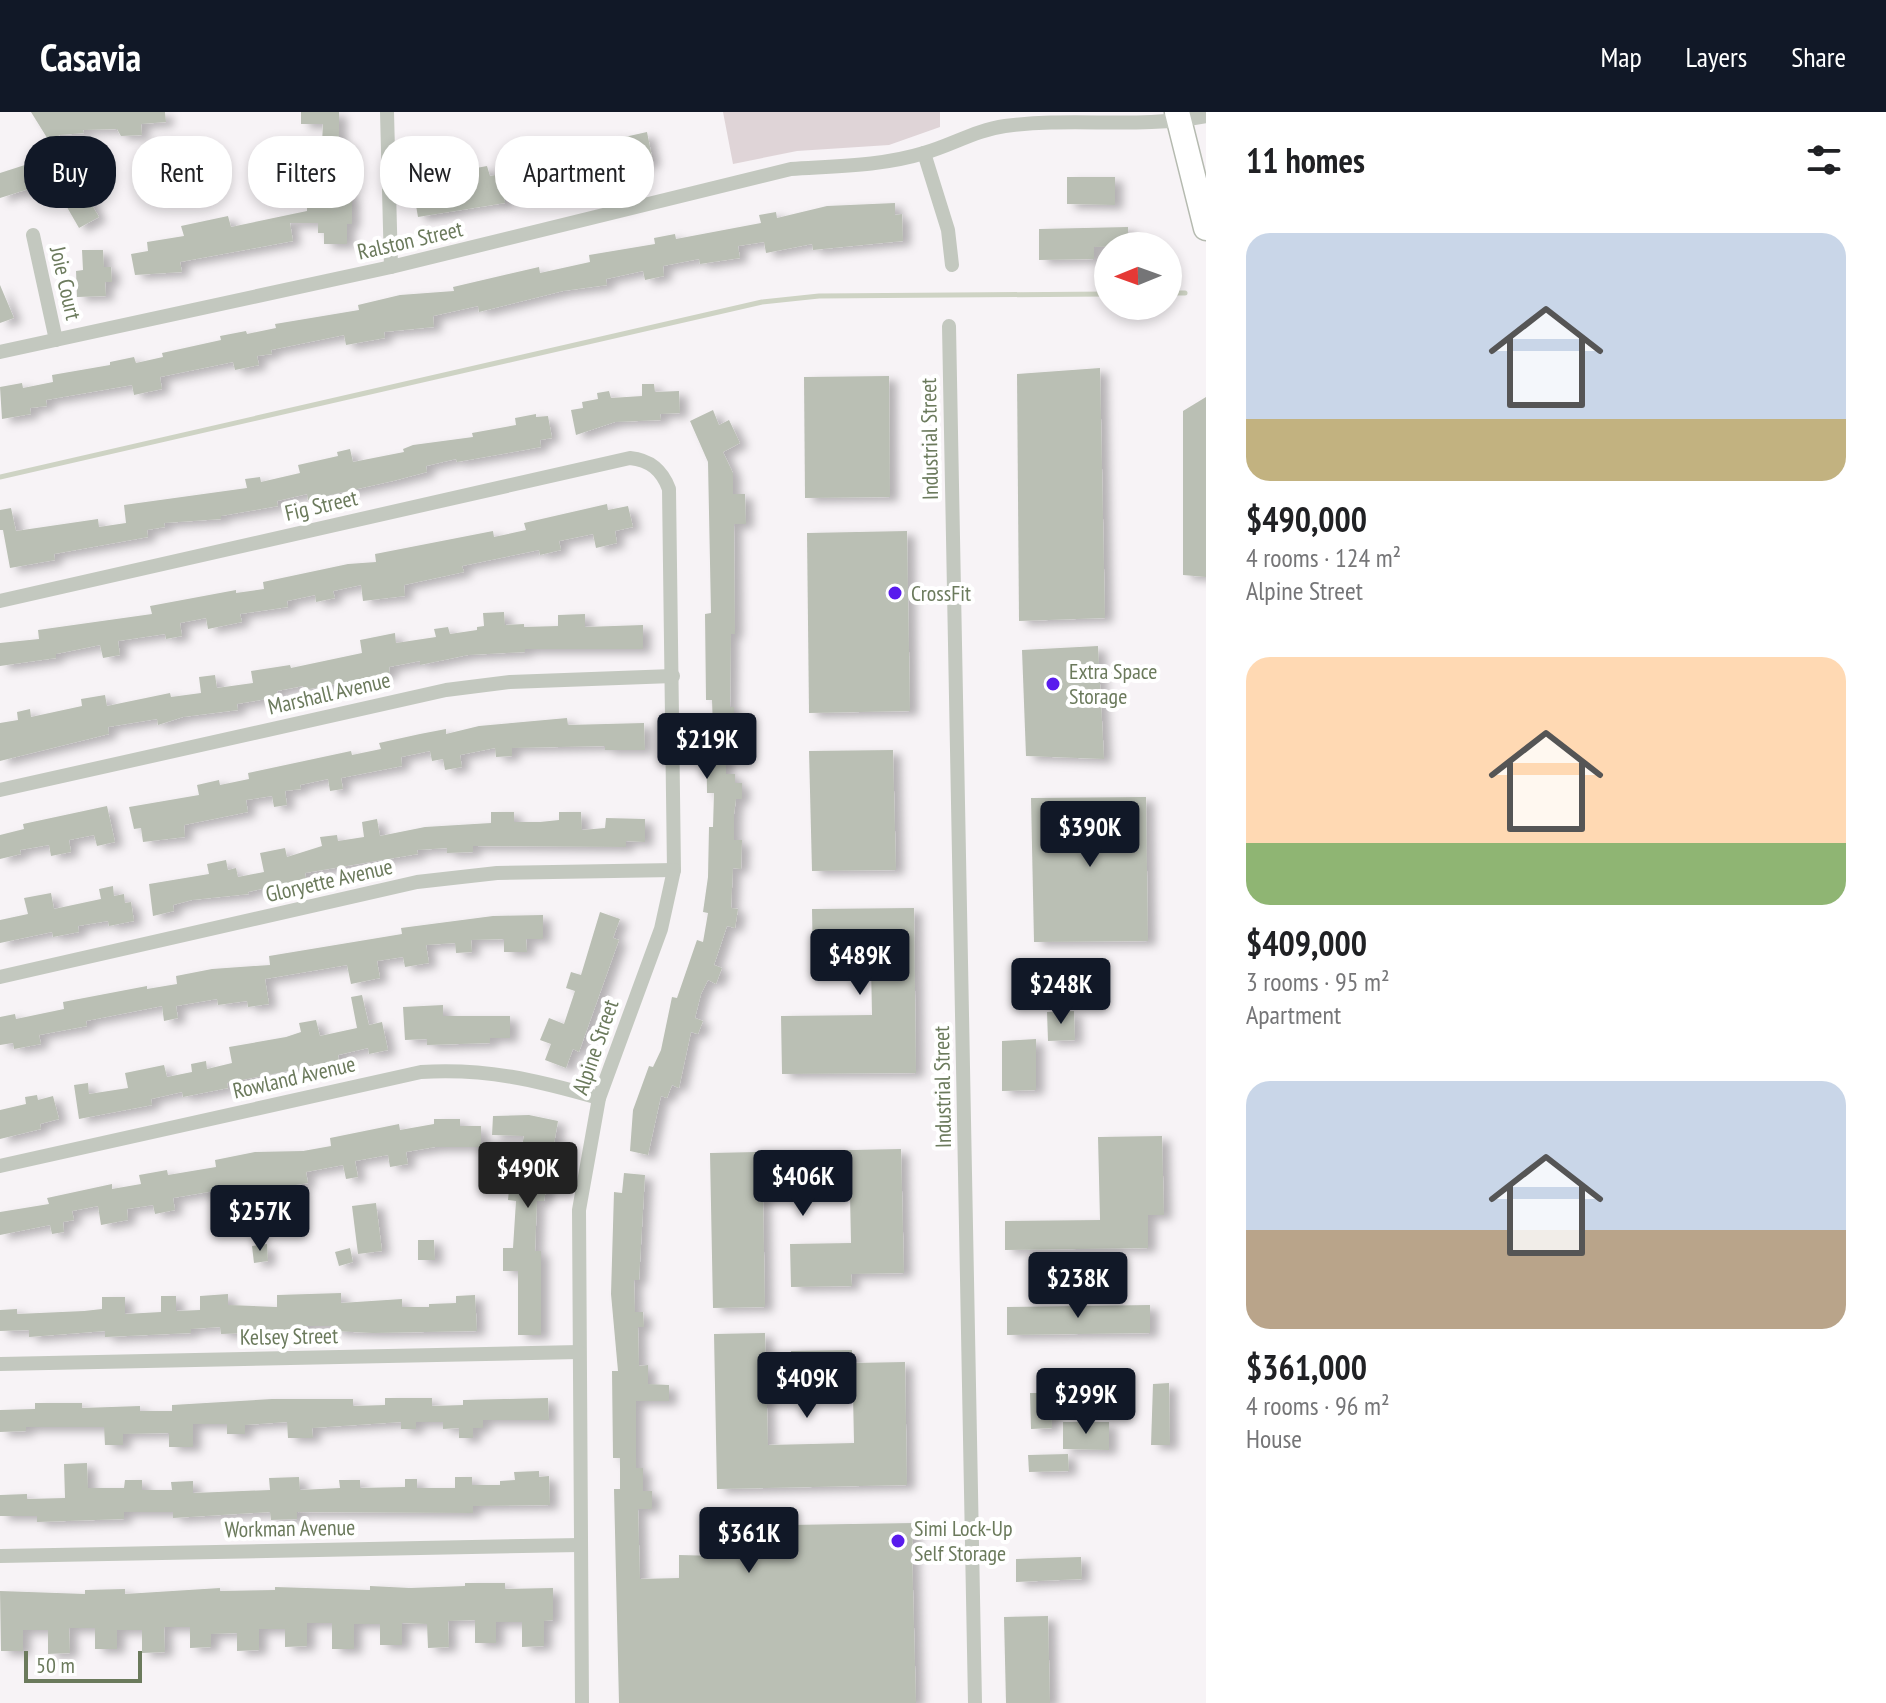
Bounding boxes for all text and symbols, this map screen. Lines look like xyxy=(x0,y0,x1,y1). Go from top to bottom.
text: Casavia xyxy=(40,32,141,81)
text: Map xyxy=(1600,38,1642,75)
text: Layers xyxy=(1686,38,1747,75)
text: Share xyxy=(1791,38,1846,75)
chip: Buy xyxy=(24,136,116,208)
chip: Rent xyxy=(132,136,232,208)
chip: Filters xyxy=(248,136,364,208)
chip: New xyxy=(380,136,479,208)
chip: Apartment xyxy=(495,136,654,208)
text: 11 homes xyxy=(1246,138,1365,182)
icon: filters xyxy=(1802,138,1846,182)
street label: Ralston Street xyxy=(355,214,465,266)
north arrow xyxy=(1094,232,1182,320)
map controls xyxy=(1094,232,1182,320)
street label: Joie Court xyxy=(44,243,88,322)
icon: home xyxy=(1474,285,1618,429)
street label: Industrial Street xyxy=(914,378,944,500)
street label: Fig Street xyxy=(282,483,360,527)
text: $490,000 xyxy=(1246,497,1367,541)
text: 4 rooms · 124 m² xyxy=(1246,541,1401,574)
text: Alpine Street xyxy=(1246,574,1363,607)
place label: CrossFit xyxy=(911,579,971,607)
marker: CrossFit xyxy=(886,584,904,602)
place label: Extra Space Storage xyxy=(1069,657,1157,710)
street label: Marshall Avenue xyxy=(265,665,393,721)
marker: Extra Space Storage xyxy=(1044,675,1062,693)
icon: home xyxy=(1474,709,1618,853)
pin: $219K xyxy=(651,713,763,781)
text: $219K xyxy=(675,722,739,755)
pin: $390K xyxy=(1034,801,1146,869)
text: $390K xyxy=(1058,810,1122,843)
street label: Gloryette Avenue xyxy=(263,852,395,908)
text: $409,000 xyxy=(1246,921,1367,965)
pin: $489K xyxy=(804,929,916,997)
text: $489K xyxy=(828,938,892,971)
pin: $248K xyxy=(1005,958,1117,1026)
text: 3 rooms · 95 m² xyxy=(1246,965,1390,998)
text: $248K xyxy=(1029,967,1093,1000)
street label: Alpine Street xyxy=(566,996,624,1098)
text: Apartment xyxy=(1246,998,1341,1031)
street label: Industrial Street xyxy=(927,1026,957,1148)
street label: Rowland Avenue xyxy=(230,1049,358,1105)
icon: home xyxy=(1474,1133,1618,1277)
pin: $490K xyxy=(472,1142,584,1210)
pin: $406K xyxy=(747,1150,859,1218)
text: $490K xyxy=(496,1151,560,1184)
text: $406K xyxy=(771,1159,835,1192)
pin: $257K xyxy=(204,1185,316,1253)
text: $257K xyxy=(228,1194,292,1227)
pin: $238K xyxy=(1022,1252,1134,1320)
text: $238K xyxy=(1046,1261,1110,1294)
street label: Kelsey Street xyxy=(240,1321,338,1351)
text: $361,000 xyxy=(1246,1345,1367,1389)
pin: $409K xyxy=(751,1352,863,1420)
text: $409K xyxy=(775,1361,839,1394)
pin: $299K xyxy=(1030,1368,1142,1436)
text: $299K xyxy=(1054,1377,1118,1410)
text: 4 rooms · 96 m² xyxy=(1246,1389,1390,1422)
text: House xyxy=(1246,1422,1302,1455)
pin: $361K xyxy=(693,1507,805,1575)
street label: Workman Avenue xyxy=(224,1513,356,1543)
place label: Simi Lock-Up Self Storage xyxy=(914,1514,1013,1567)
text: $361K xyxy=(717,1516,781,1549)
marker: Simi Lock-Up Self Storage xyxy=(889,1532,907,1550)
scale bar xyxy=(24,1647,142,1683)
text: 50 m xyxy=(36,1651,75,1679)

